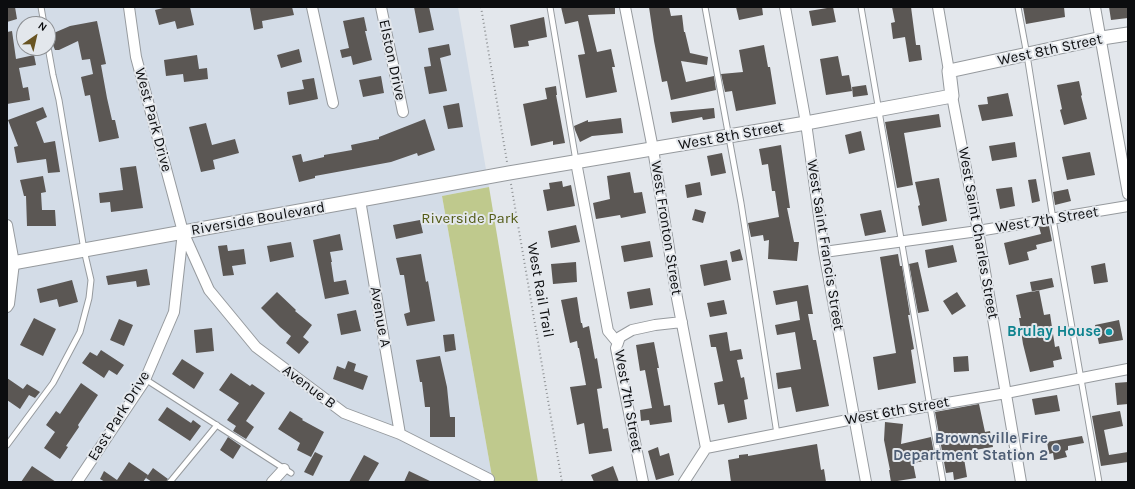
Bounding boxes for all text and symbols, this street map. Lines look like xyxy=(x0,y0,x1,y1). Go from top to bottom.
north arrow xyxy=(16,16,56,56)
street label: Elston Drive xyxy=(375,18,409,102)
text: N xyxy=(36,19,49,34)
street label: West 8th Street xyxy=(996,30,1104,70)
street label: West Park Drive xyxy=(130,66,176,174)
street label: West 8th Street xyxy=(677,118,785,154)
street label: West Saint Charles Street xyxy=(954,146,1002,320)
street label: West Saint Francis Street xyxy=(803,158,847,332)
street label: West Fronton Street xyxy=(646,159,686,297)
street label: Riverside Boulevard xyxy=(190,198,326,240)
street label: West 7th Street xyxy=(994,203,1100,237)
park label: Riverside Park xyxy=(421,210,519,228)
street label: West Rail Trail xyxy=(523,241,557,339)
street label: Avenue A xyxy=(366,285,394,349)
place label: Brulay House xyxy=(1007,323,1101,341)
marker: Brulay House xyxy=(1104,327,1114,337)
street label: West 7th Street xyxy=(610,348,646,454)
street label: Avenue B xyxy=(279,361,339,413)
street label: East Park Drive xyxy=(84,368,154,464)
street label: West 6th Street xyxy=(843,393,951,429)
place label: Brownsville Fire Department Station 2 xyxy=(893,430,1048,465)
marker: Brownsville Fire Department Station 2 xyxy=(1051,443,1061,453)

